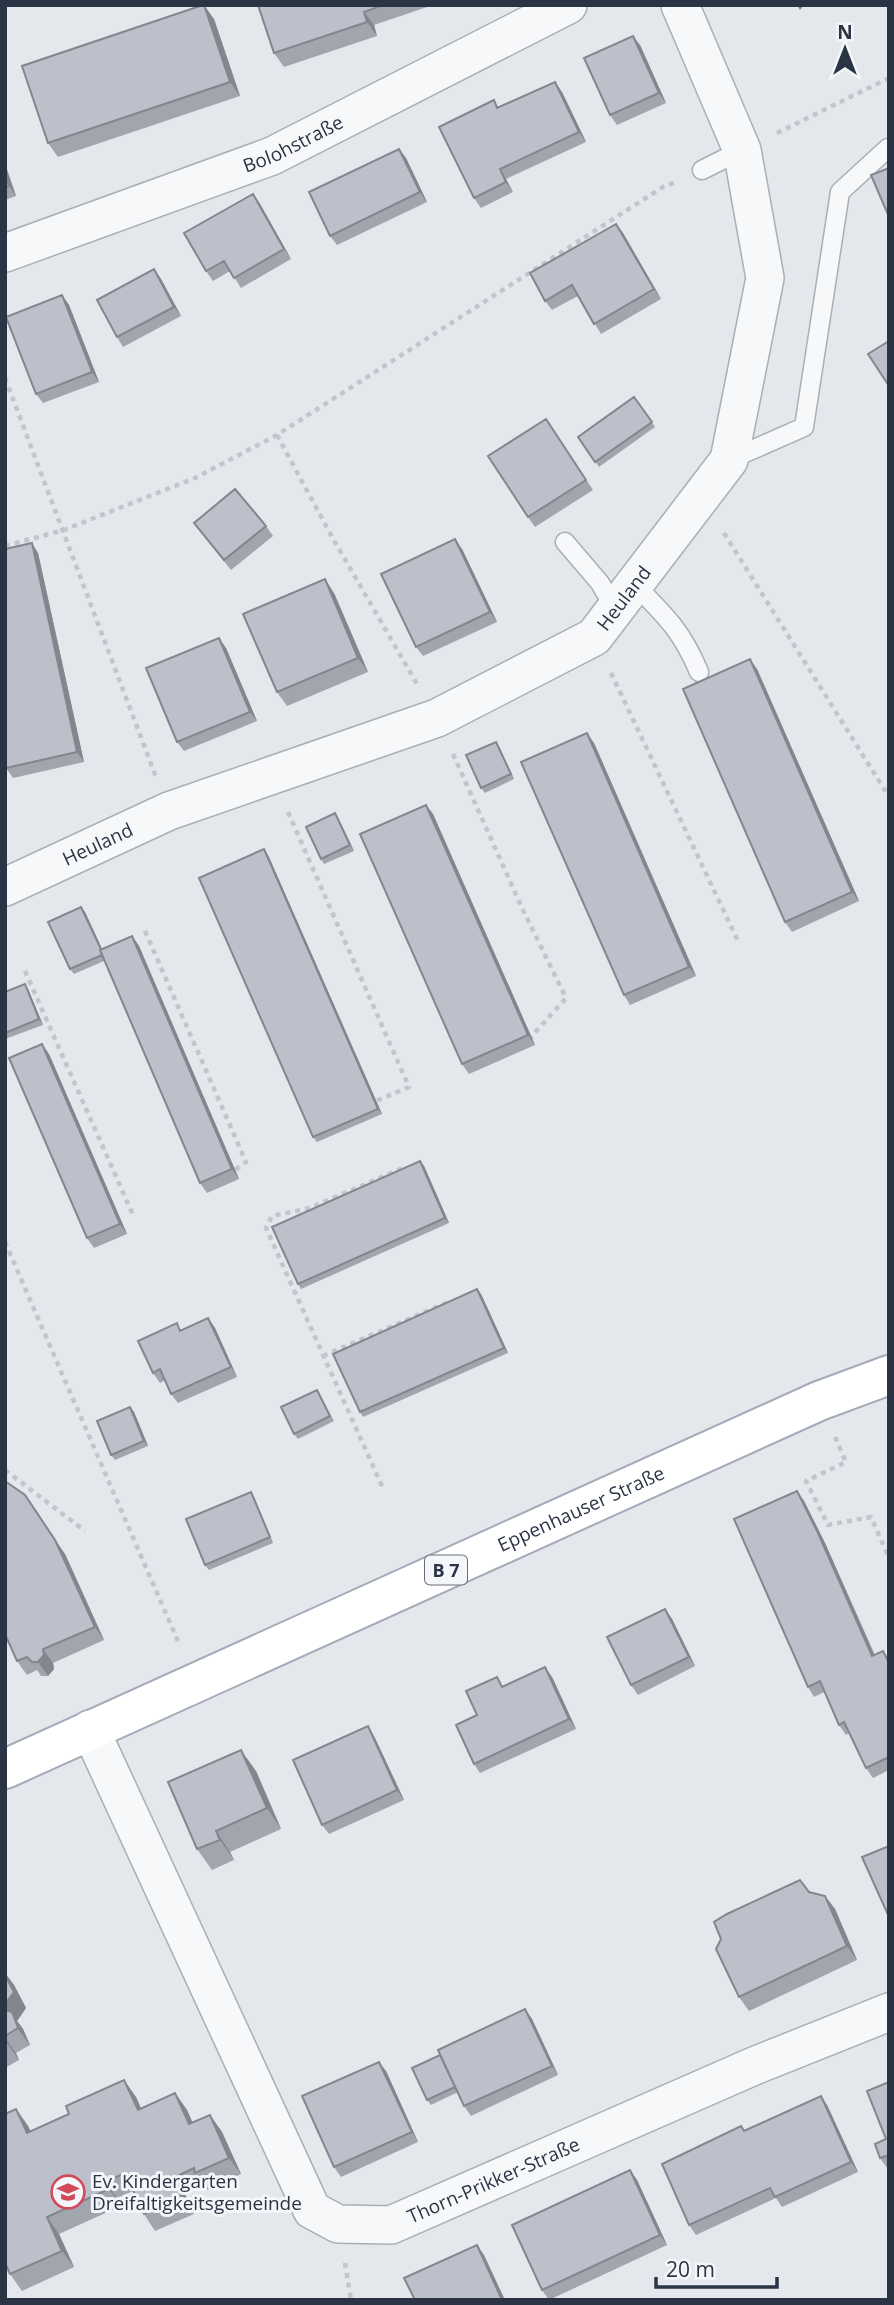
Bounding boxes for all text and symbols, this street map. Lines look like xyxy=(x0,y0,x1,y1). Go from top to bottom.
north arrow xyxy=(810,14,880,84)
text: N xyxy=(837,19,853,45)
street label: Bolohstraße xyxy=(239,109,347,179)
street label: Heuland xyxy=(591,560,657,636)
street label: Heuland xyxy=(58,817,137,872)
street label: Eppenhauser Straße xyxy=(493,1460,668,1558)
road number: B 7 xyxy=(425,1555,467,1584)
street label: Thorn-Prikker-Straße xyxy=(403,2131,584,2229)
place label: Ev. Kindergarten Dreifaltigkeitsgemeinde xyxy=(92,2168,302,2216)
school or university icon: Ev. Kindergarten Dreifaltigkeitsgemeinde xyxy=(49,2173,87,2211)
scale bar xyxy=(656,2246,777,2290)
text: 20 m xyxy=(666,2255,715,2283)

